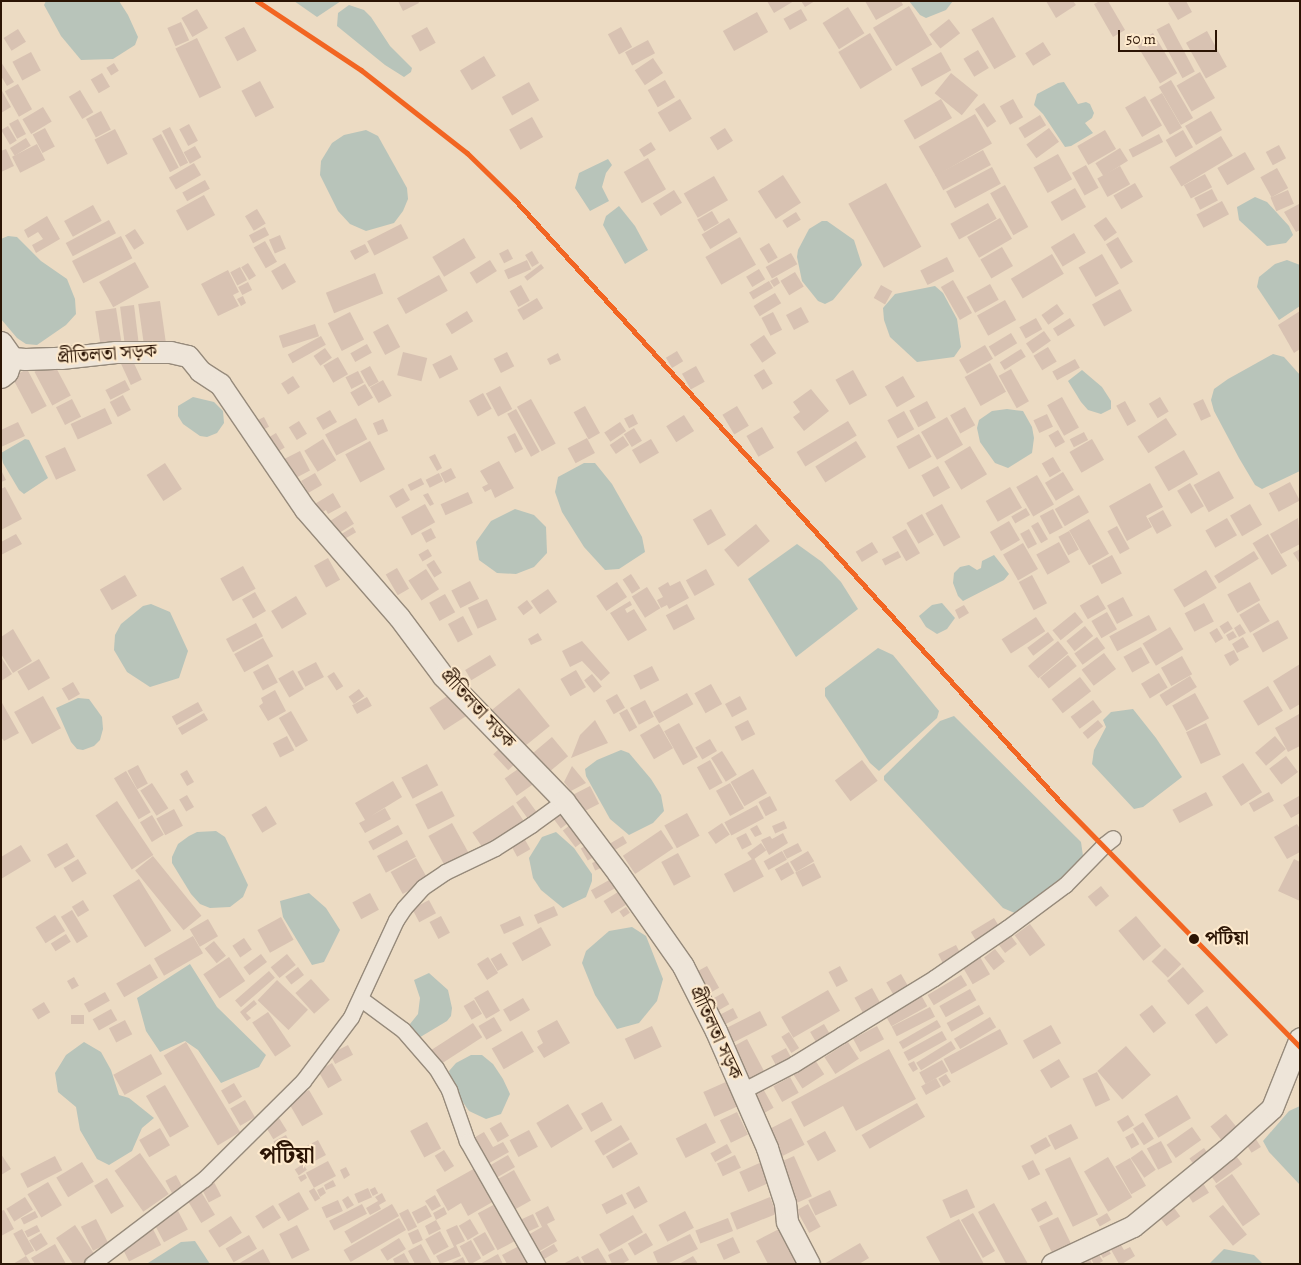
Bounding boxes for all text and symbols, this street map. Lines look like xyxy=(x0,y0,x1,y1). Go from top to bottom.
scale bar xyxy=(1121,20,1220,52)
text: 50 m xyxy=(1126,29,1156,49)
street label: প্রীতিলতা সড়ক xyxy=(56,340,158,370)
street label: প্রীতিলতা সড়ক xyxy=(435,665,519,753)
place label: পটিয়া xyxy=(1205,928,1249,950)
marker: পটিয়া xyxy=(1187,932,1201,946)
street label: প্রীতিলতা সড়ক xyxy=(684,983,746,1083)
district label: পটিয়া xyxy=(259,1142,315,1170)

